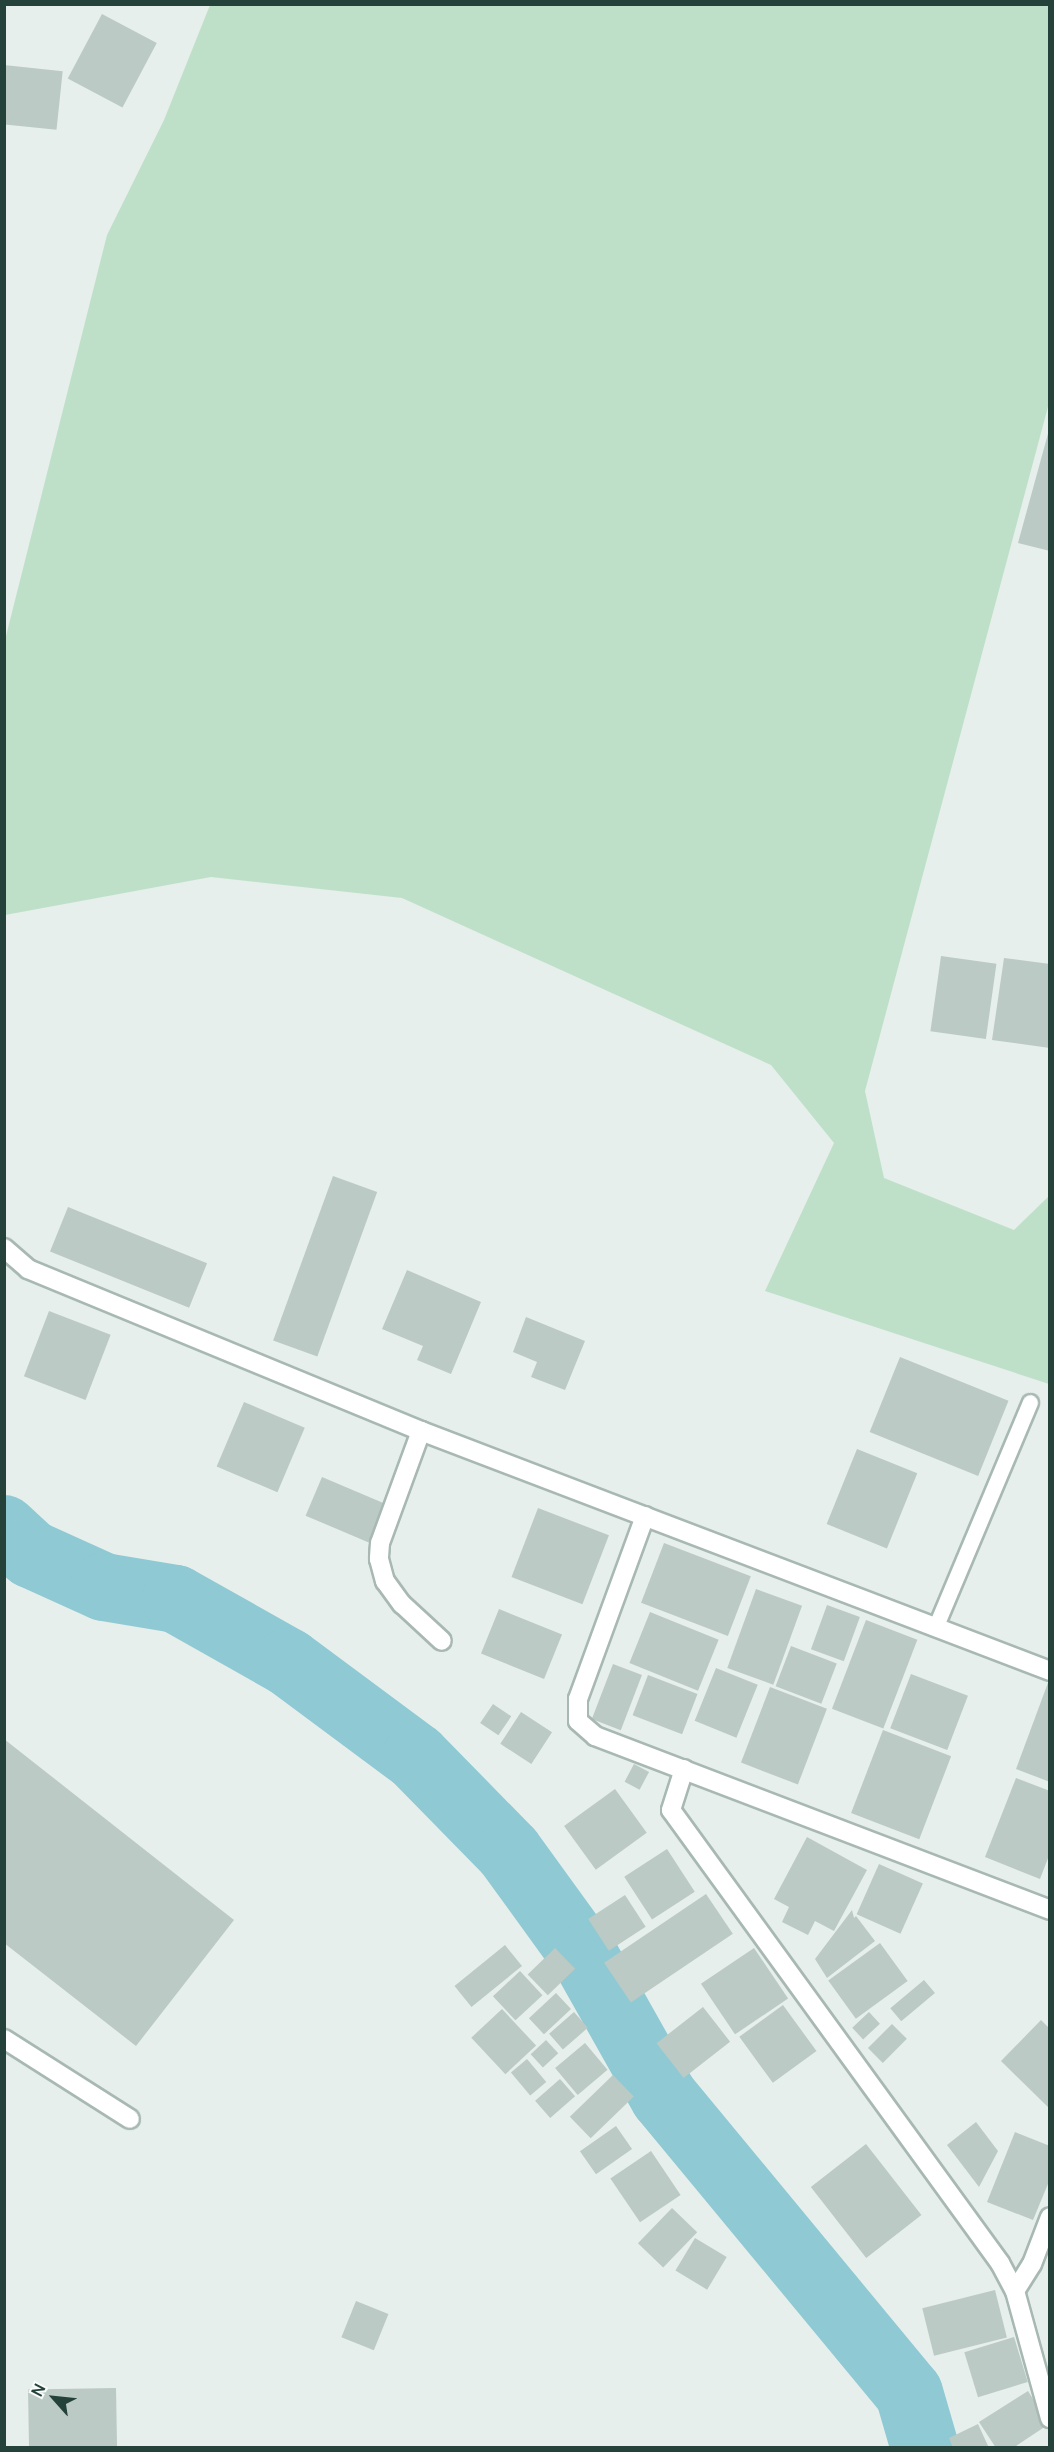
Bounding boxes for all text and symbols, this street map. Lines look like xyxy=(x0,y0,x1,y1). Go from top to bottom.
north arrow xyxy=(24,2368,84,2428)
text: N xyxy=(26,2380,50,2400)

